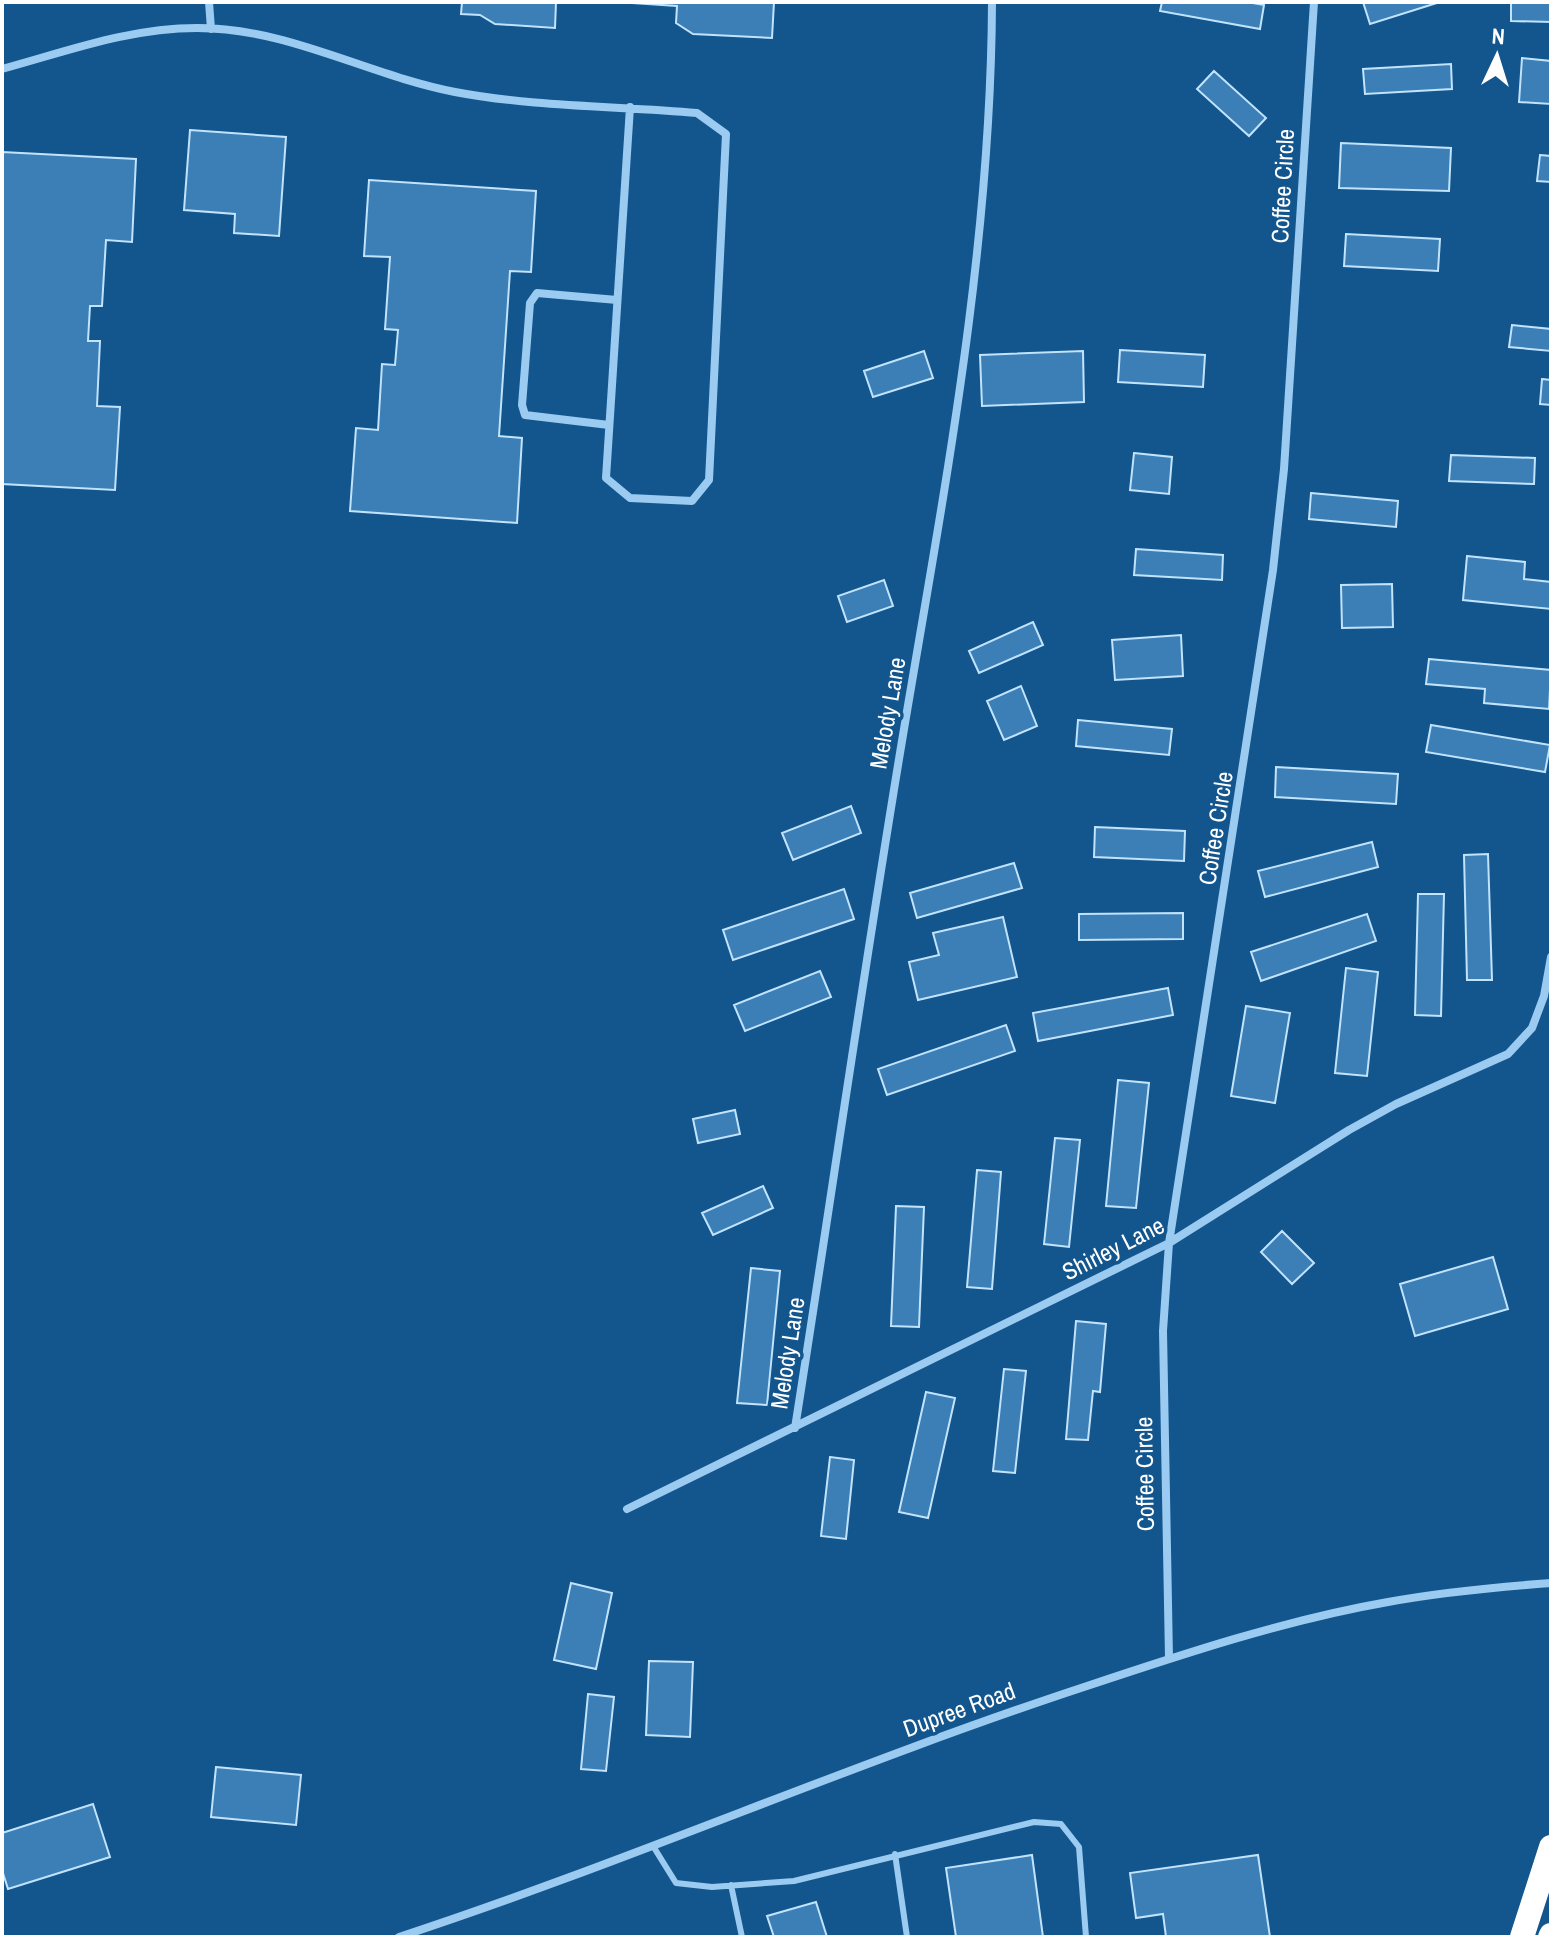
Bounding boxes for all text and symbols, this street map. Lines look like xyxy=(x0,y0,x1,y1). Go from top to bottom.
north arrow xyxy=(1457,16,1537,96)
text: N xyxy=(1491,21,1506,51)
street label: Coffee Circle xyxy=(1263,128,1301,244)
street label: Melody Lane xyxy=(861,655,913,771)
street label: Coffee Circle xyxy=(1190,769,1240,887)
street label: Shirley Lane xyxy=(1057,1209,1169,1287)
street label: Melody Lane xyxy=(762,1295,812,1411)
street label: Coffee Circle xyxy=(1127,1416,1161,1532)
street label: Dupree Road xyxy=(899,1674,1019,1744)

